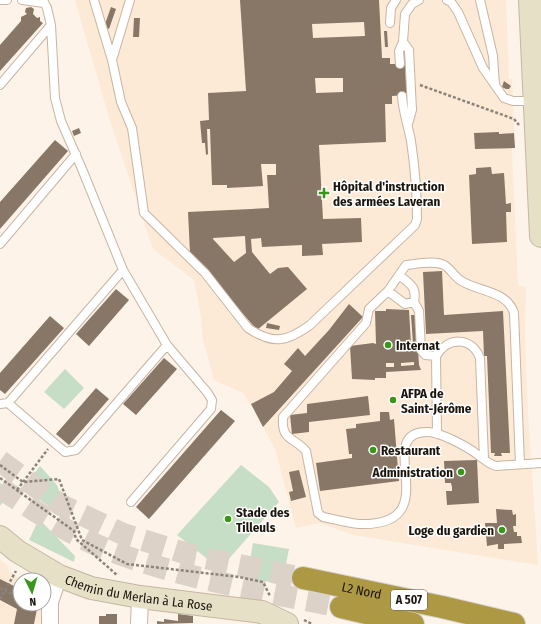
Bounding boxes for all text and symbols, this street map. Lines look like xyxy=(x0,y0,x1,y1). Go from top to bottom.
place label: Hôpital d'instruction des armées Laveran xyxy=(333,179,445,209)
marker: Hôpital d'instruction des armées Laveran xyxy=(318,187,330,199)
place label: Internat xyxy=(396,338,440,353)
marker: Internat xyxy=(383,340,393,350)
place label: AFPA de Saint-Jérôme xyxy=(400,386,472,416)
marker: AFPA de Saint-Jérôme xyxy=(388,395,398,405)
place label: Restaurant xyxy=(381,443,441,458)
marker: Restaurant xyxy=(368,445,378,455)
place label: Administration xyxy=(372,465,453,480)
marker: Administration xyxy=(456,467,466,477)
place label: Stade des Tilleuls xyxy=(236,505,290,535)
marker: Stade des Tilleuls xyxy=(223,514,233,524)
place label: Loge du gardien xyxy=(408,523,494,538)
marker: Loge du gardien xyxy=(497,525,507,535)
street label: Chemin du Merlan à La Rose xyxy=(63,571,213,613)
north arrow xyxy=(12,572,52,612)
street label: L2 Nord xyxy=(340,579,383,602)
road number: A 507 xyxy=(391,590,427,610)
text: N xyxy=(29,595,37,608)

